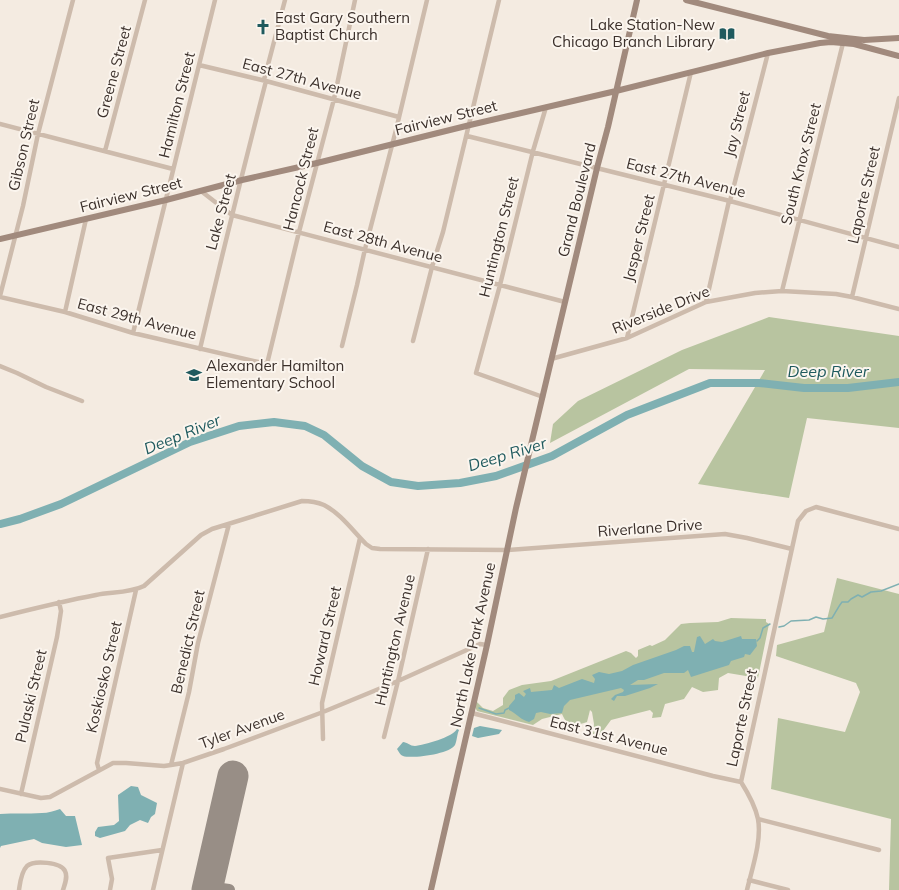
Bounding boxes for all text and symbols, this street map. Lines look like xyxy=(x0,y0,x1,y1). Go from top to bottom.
place label: East Gary Southern Baptist Church xyxy=(275,8,410,44)
place label: Lake Station-New Chicago Branch Library xyxy=(552,15,715,51)
church icon: East Gary Southern Baptist Church xyxy=(254,18,272,36)
street label: Greene Street xyxy=(92,24,135,120)
library icon: Lake Station-New Chicago Branch Library xyxy=(718,25,736,43)
street label: Hamilton Street xyxy=(154,50,199,160)
street label: East 27th Avenue xyxy=(241,53,364,104)
street label: Jay Street xyxy=(719,89,754,159)
street label: Fairview Street xyxy=(393,96,499,139)
street label: Gibson Street xyxy=(4,97,43,193)
street label: South Knox Street xyxy=(776,101,825,227)
street label: Hancock Street xyxy=(279,125,323,232)
street label: Grand Boulevard xyxy=(553,141,600,259)
street label: Laporte Street xyxy=(843,144,884,245)
street label: East 27th Avenue xyxy=(624,153,748,202)
street label: Lake Street xyxy=(201,172,240,252)
street label: Fairview Street xyxy=(78,173,184,216)
street label: Huntington Street xyxy=(474,175,523,299)
street label: Jasper Street xyxy=(618,192,659,284)
street label: East 28th Avenue xyxy=(322,216,445,267)
street label: Riverside Drive xyxy=(609,281,712,338)
street label: East 29th Avenue xyxy=(76,293,199,344)
place label: Alexander Hamilton Elementary School xyxy=(206,356,344,392)
water label: Deep River xyxy=(788,361,870,381)
school or university icon: Alexander Hamilton Elementary School xyxy=(185,366,203,384)
water label: Deep River xyxy=(141,409,224,458)
water label: Deep River xyxy=(465,432,550,475)
street label: Riverlane Drive xyxy=(597,514,703,541)
street label: North Lake Park Avenue xyxy=(446,561,499,729)
street label: Huntington Avenue xyxy=(370,572,419,707)
street label: Howard Street xyxy=(304,584,345,688)
street label: Benedict Street xyxy=(166,588,209,696)
street label: Koskiosko Street xyxy=(81,619,126,735)
street label: Pulaski Street xyxy=(11,647,50,744)
street label: Laporte Street xyxy=(722,667,761,768)
street label: Tyler Avenue xyxy=(197,704,287,753)
street label: East 31st Avenue xyxy=(548,712,670,759)

